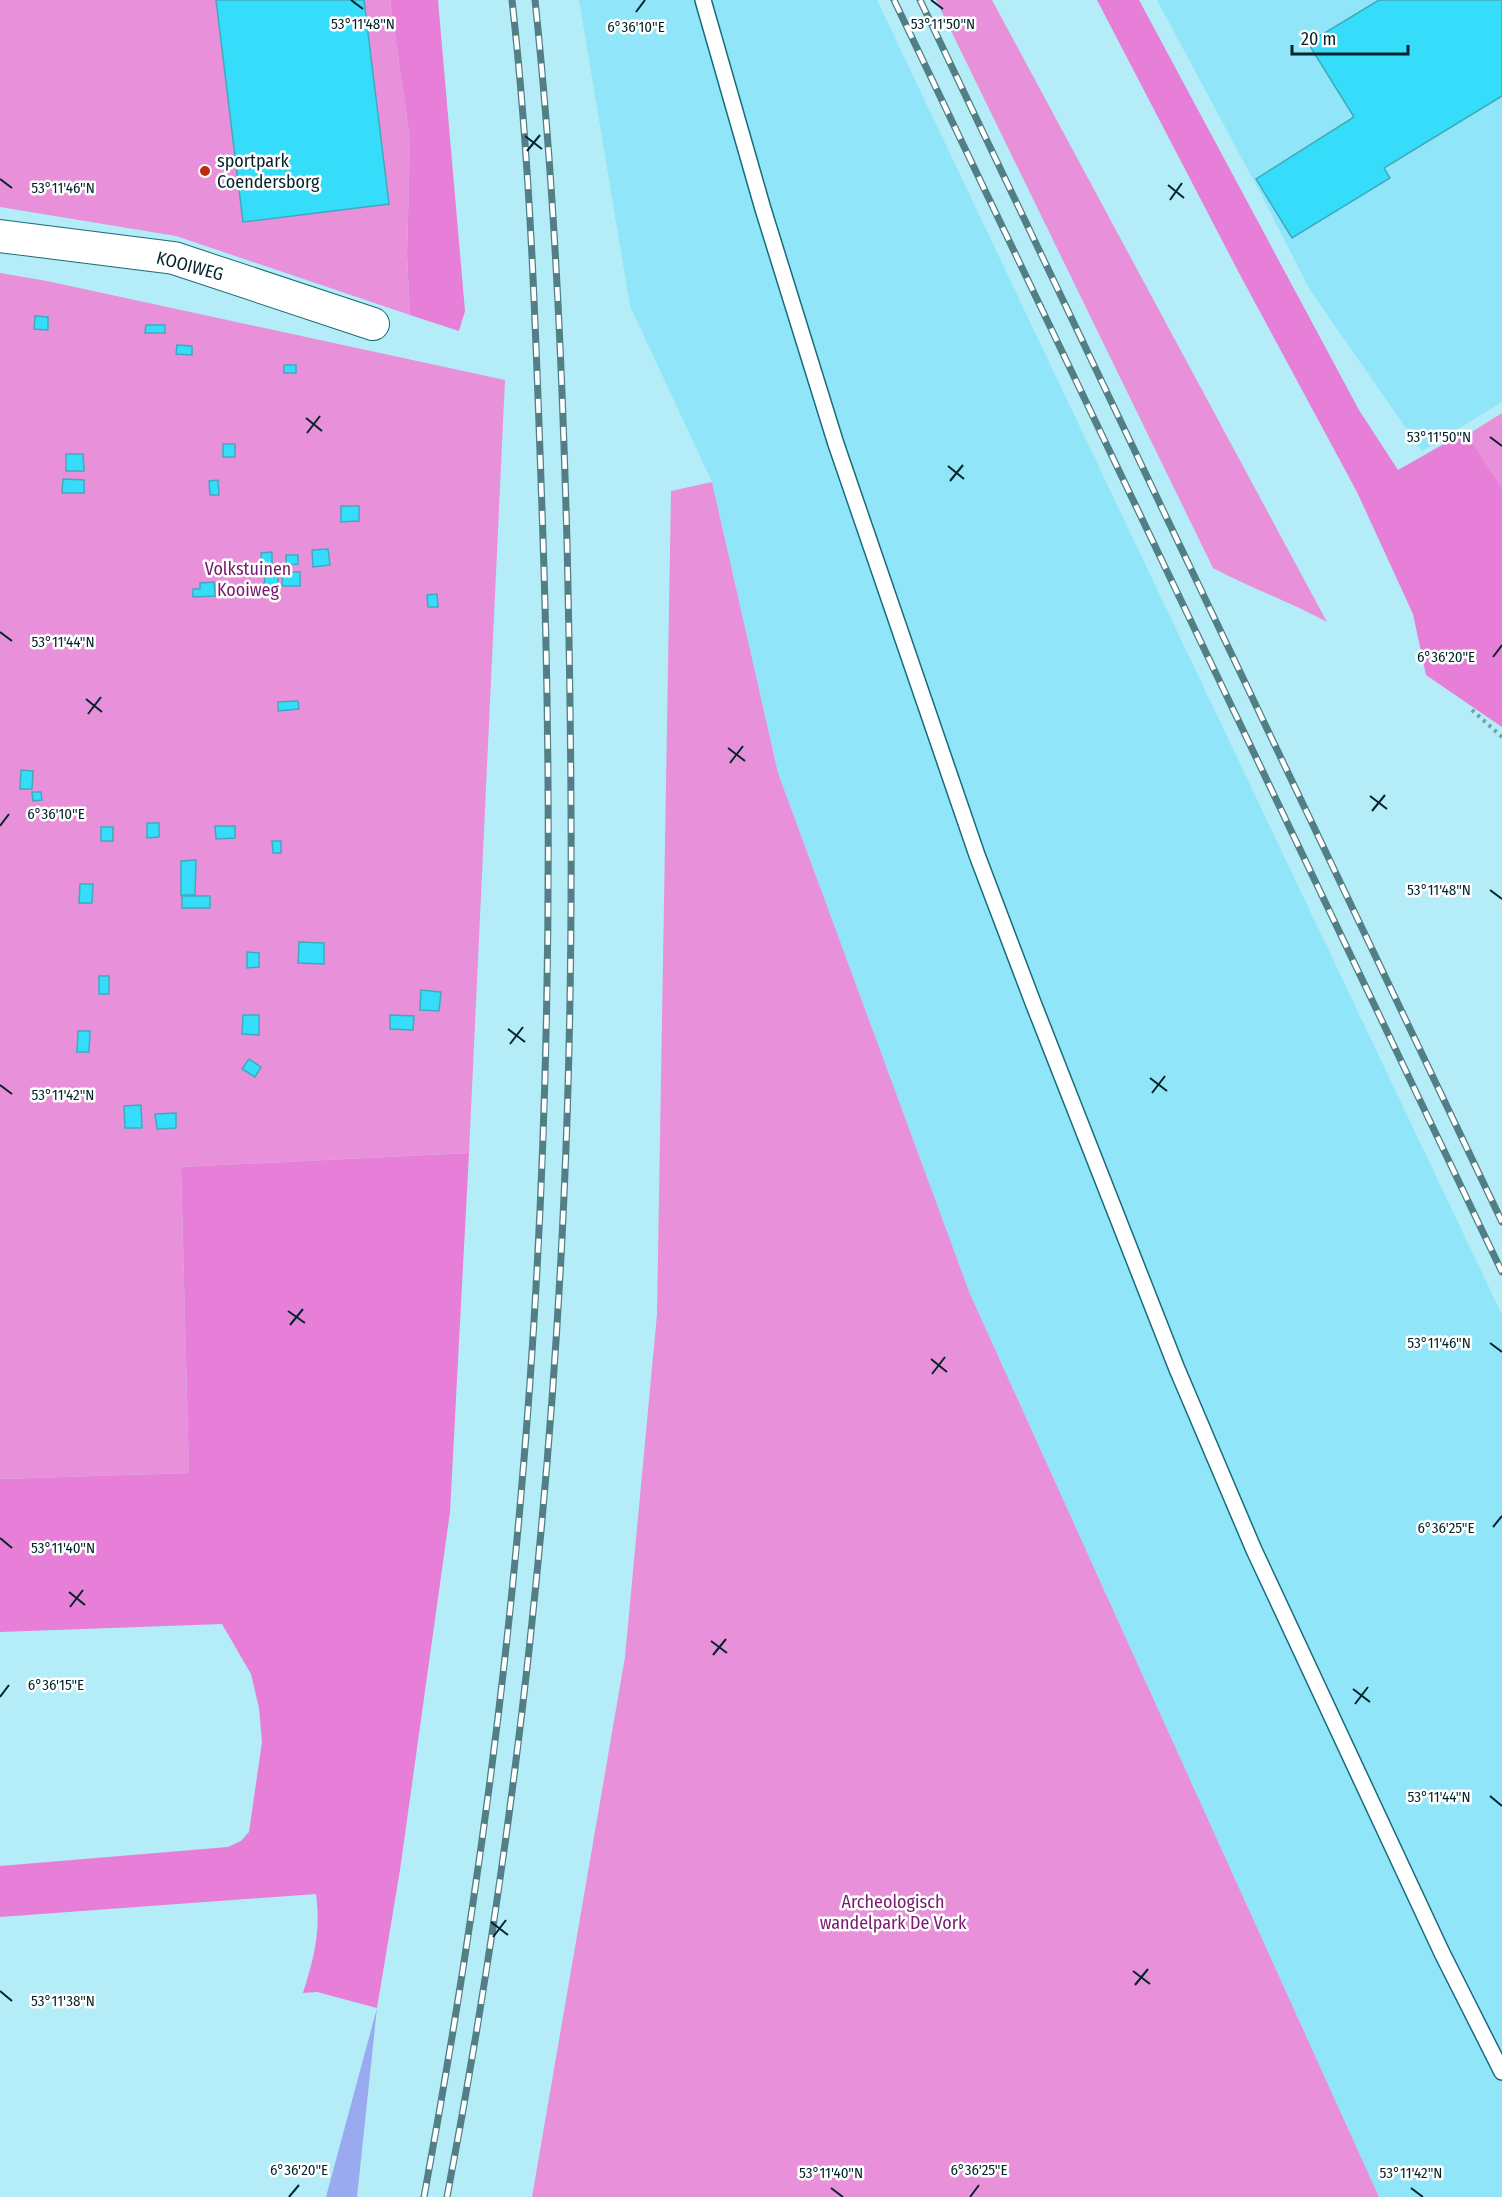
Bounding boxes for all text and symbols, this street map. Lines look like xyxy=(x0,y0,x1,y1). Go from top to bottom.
text: 53°11'48"N xyxy=(331,15,395,33)
text: 53°11'50"N xyxy=(911,15,975,33)
text: 6°36'10"E xyxy=(607,18,665,36)
scale bar xyxy=(1292,18,1408,56)
text: 20 m xyxy=(1301,28,1336,50)
place label: sportpark Coendersborg xyxy=(217,150,320,193)
marker: sportpark Coendersborg xyxy=(198,164,212,178)
text: 53°11'46"N xyxy=(31,179,95,197)
street label: KOOIWEG xyxy=(154,246,226,286)
text: 53°11'50"N xyxy=(1407,428,1471,446)
park label: Volkstuinen Kooiweg xyxy=(205,558,291,601)
text: 53°11'44"N xyxy=(31,633,95,651)
text: 6°36'20"E xyxy=(1417,648,1475,666)
text: 6°36'10"E xyxy=(27,805,85,823)
text: 53°11'48"N xyxy=(1407,881,1471,899)
text: 53°11'42"N xyxy=(32,1086,94,1104)
text: 53°11'46"N xyxy=(1407,1334,1471,1352)
text: 6°36'25"E xyxy=(1417,1519,1475,1537)
text: 53°11'40"N xyxy=(31,1539,95,1557)
text: 6°36'15"E xyxy=(28,1676,84,1694)
text: 53°11'44"N xyxy=(1407,1788,1471,1806)
park label: Archeologisch wandelpark De Vork xyxy=(820,1891,967,1934)
text: 53°11'38"N xyxy=(31,1992,95,2010)
text: 6°36'20"E xyxy=(270,2161,328,2179)
text: 6°36'25"E xyxy=(950,2161,1008,2179)
text: 53°11'40"N xyxy=(799,2164,863,2182)
text: 53°11'42"N xyxy=(1380,2164,1442,2182)

